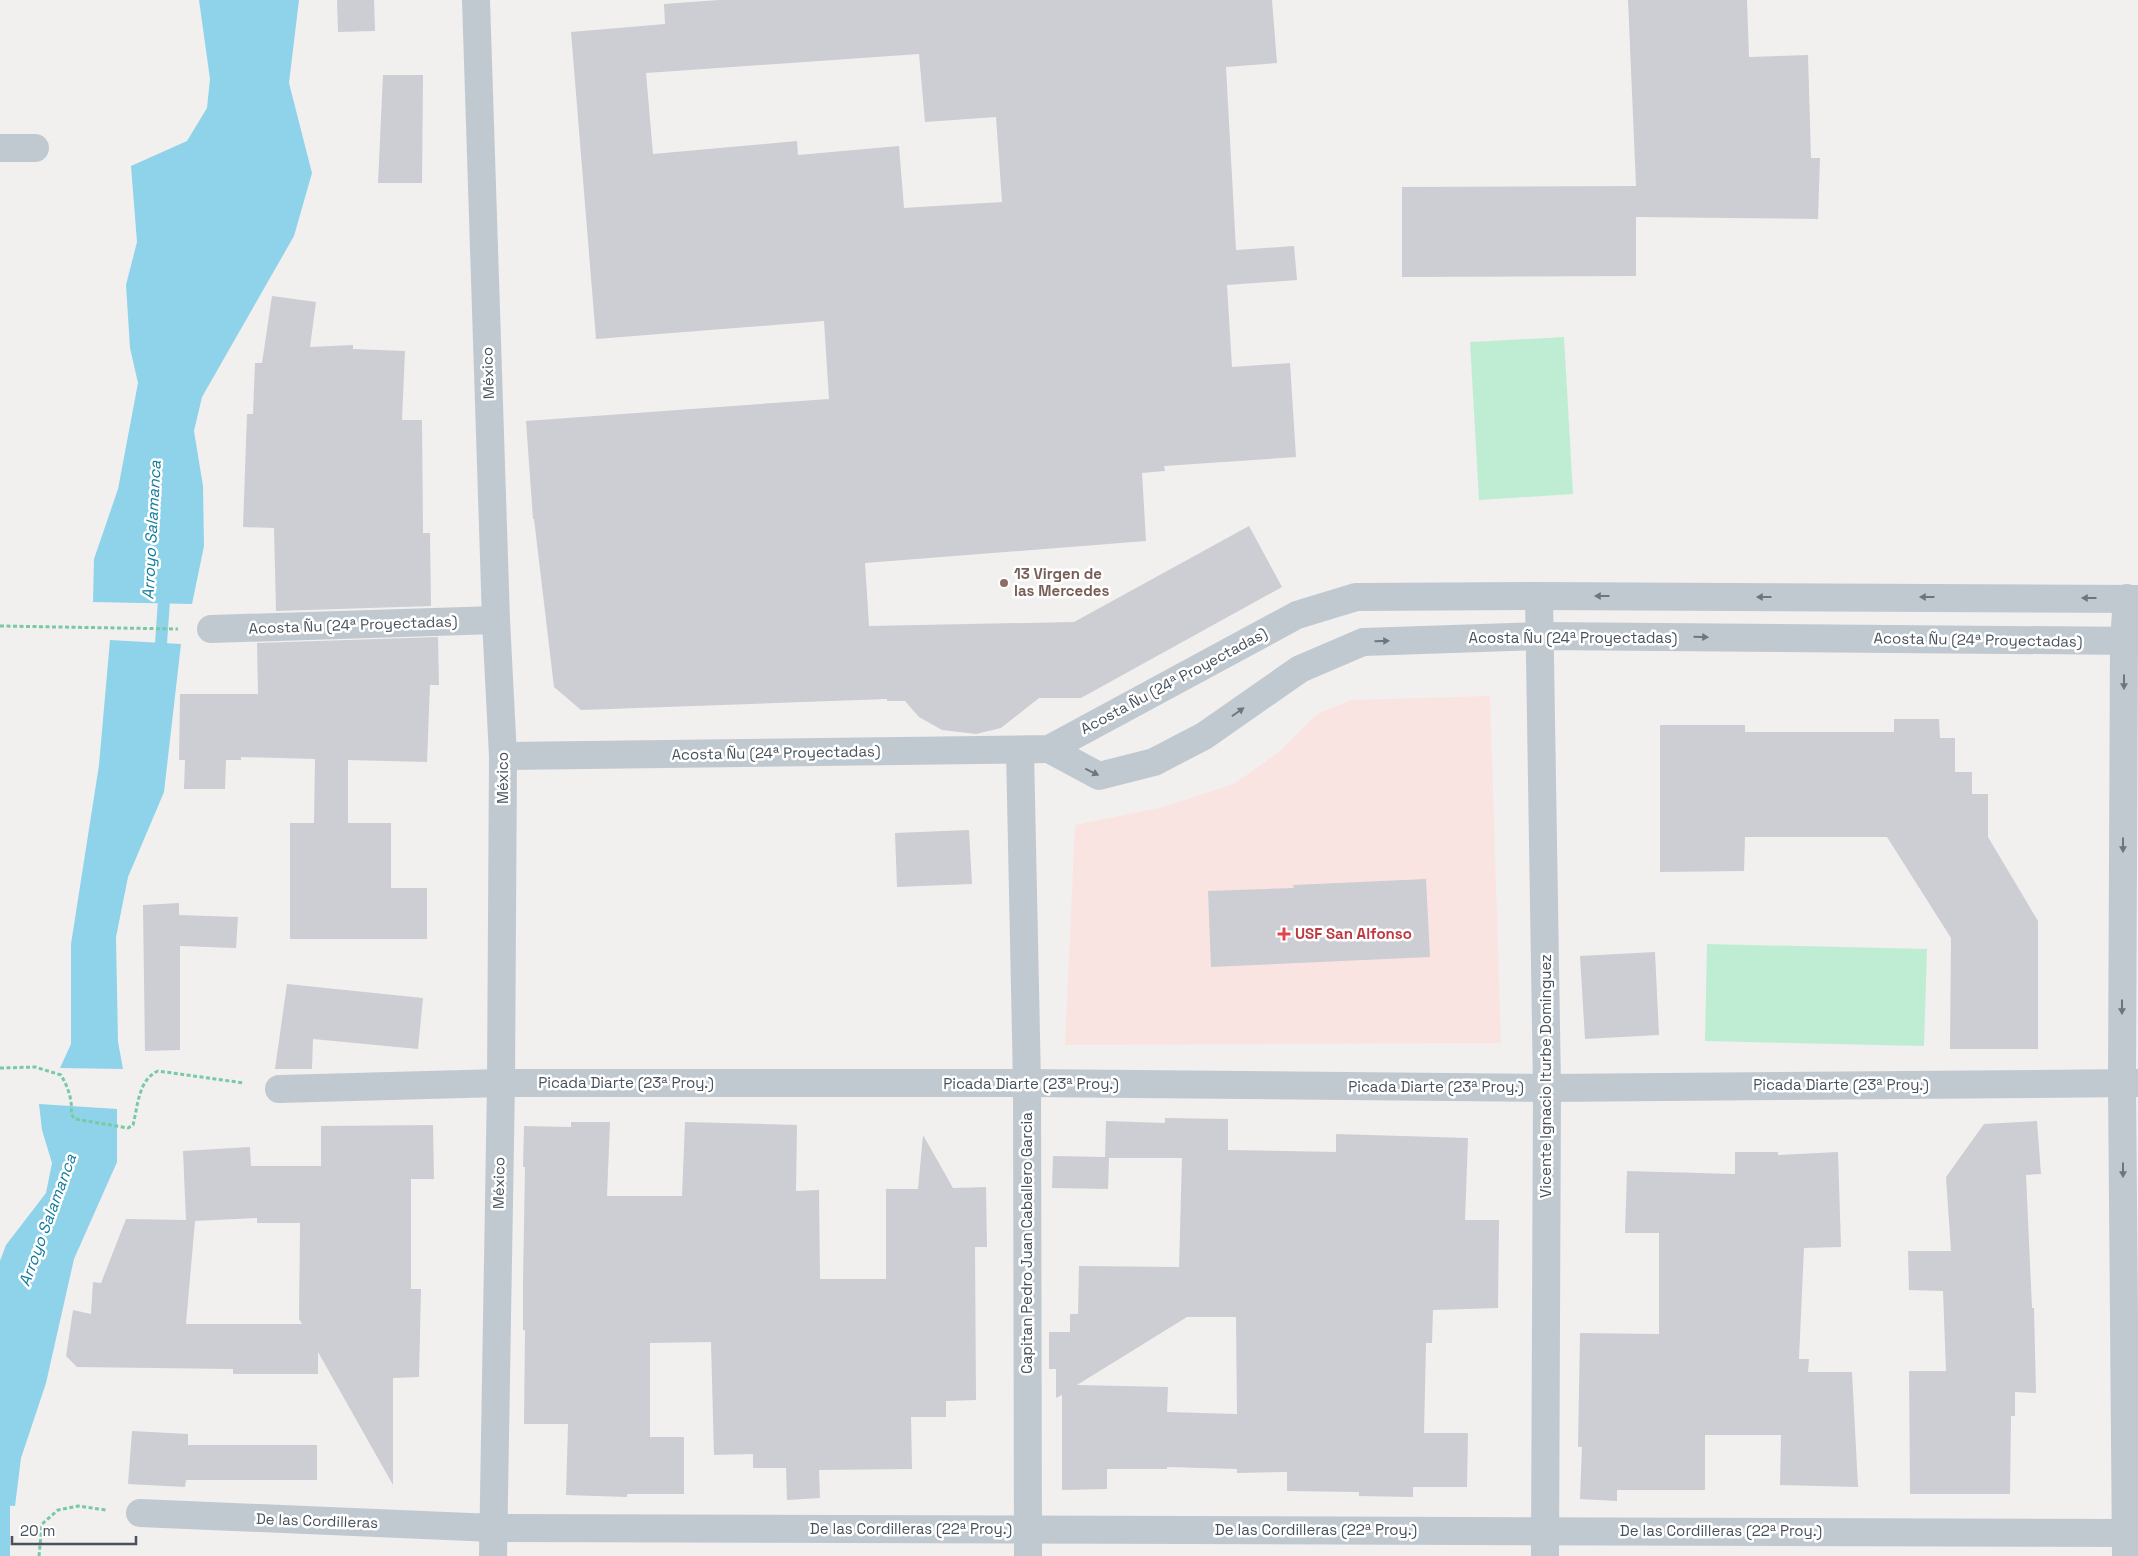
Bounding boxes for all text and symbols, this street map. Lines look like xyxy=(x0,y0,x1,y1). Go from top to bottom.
street label: México xyxy=(477,347,498,399)
water label: Arroyo Salamanca xyxy=(137,459,166,600)
place label: 13 Virgen de las Mercedes xyxy=(1014,564,1109,600)
marker: 13 Virgen de las Mercedes xyxy=(998,577,1010,589)
one-way arrow xyxy=(1594,592,1610,600)
one-way arrow xyxy=(1756,593,1772,601)
one-way arrow xyxy=(1919,593,1935,601)
one-way arrow xyxy=(2081,594,2097,602)
street label: Acosta Ñu (24ª Proyectadas) xyxy=(248,611,458,639)
street label: Acosta Ñu (24ª Proyectadas) xyxy=(1077,623,1271,739)
street label: Acosta Ñu (24ª Proyectadas) xyxy=(1469,628,1677,648)
street label: Acosta Ñu (24ª Proyectadas) xyxy=(1873,628,2083,652)
one-way arrow xyxy=(1694,633,1710,641)
one-way arrow xyxy=(1374,637,1390,645)
one-way arrow xyxy=(2120,674,2128,690)
one-way arrow xyxy=(1231,707,1245,717)
street label: Acosta Ñu (24ª Proyectadas) xyxy=(671,741,881,765)
street label: México xyxy=(493,752,512,804)
one-way arrow xyxy=(1085,768,1099,776)
one-way arrow xyxy=(2119,837,2127,853)
place label: USF San Alfonso xyxy=(1295,924,1412,943)
marker: USF San Alfonso xyxy=(1277,927,1291,941)
street label: Vicente Ignacio Iturbe Dominguez xyxy=(1536,954,1555,1198)
one-way arrow xyxy=(2118,999,2126,1015)
street label: Picada Diarte (23ª Proy.) xyxy=(538,1073,714,1093)
street label: Picada Diarte (23ª Proy.) xyxy=(943,1074,1119,1094)
street label: Picada Diarte (23ª Proy.) xyxy=(1753,1075,1929,1095)
street label: Picada Diarte (23ª Proy.) xyxy=(1348,1077,1524,1097)
street label: Capitan Pedro Juan Caballero Garcia xyxy=(1017,1112,1036,1374)
water label: Arroyo Salamanca xyxy=(14,1150,81,1289)
street label: México xyxy=(489,1157,508,1209)
one-way arrow xyxy=(2119,1162,2127,1178)
street label: De las Cordilleras xyxy=(256,1509,379,1532)
scale bar xyxy=(12,1514,136,1546)
street label: De las Cordilleras (22ª Proy.) xyxy=(810,1519,1012,1539)
street label: De las Cordilleras (22ª Proy.) xyxy=(1215,1520,1417,1540)
text: 20 m xyxy=(20,1521,55,1540)
street label: De las Cordilleras (22ª Proy.) xyxy=(1620,1521,1822,1541)

